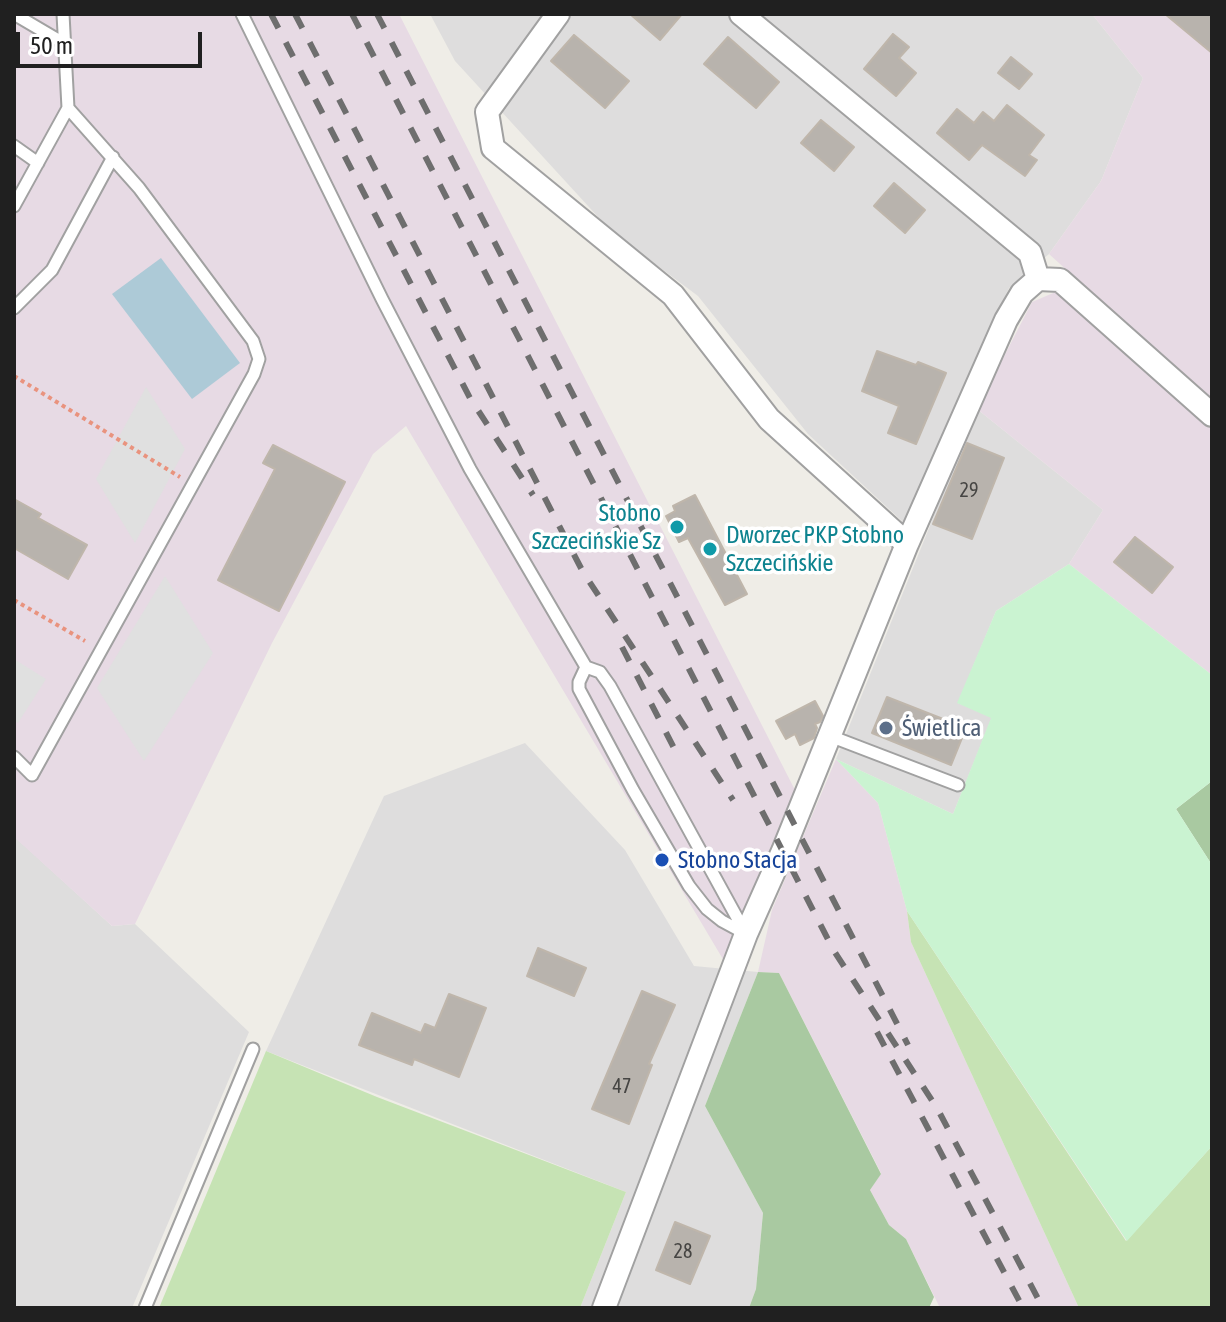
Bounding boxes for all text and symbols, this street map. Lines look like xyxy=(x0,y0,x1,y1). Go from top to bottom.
scale bar xyxy=(20,16,206,66)
text: 50 m xyxy=(30,32,73,59)
house number: 29 xyxy=(960,479,978,503)
place label: Stobno Szczecińskie Sz xyxy=(532,499,661,555)
marker: Stobno Szczecińskie Sz xyxy=(668,518,686,536)
place label: Dworzec PKP Stobno Szczecińskie xyxy=(726,521,904,577)
marker: Dworzec PKP Stobno Szczecińskie xyxy=(701,540,719,558)
place label: Świetlica xyxy=(902,714,981,742)
marker: Świetlica xyxy=(877,719,895,737)
place label: Stobno Stacja xyxy=(678,846,797,874)
marker: Stobno Stacja xyxy=(653,851,671,869)
house number: 47 xyxy=(613,1075,631,1099)
house number: 28 xyxy=(674,1240,692,1264)

